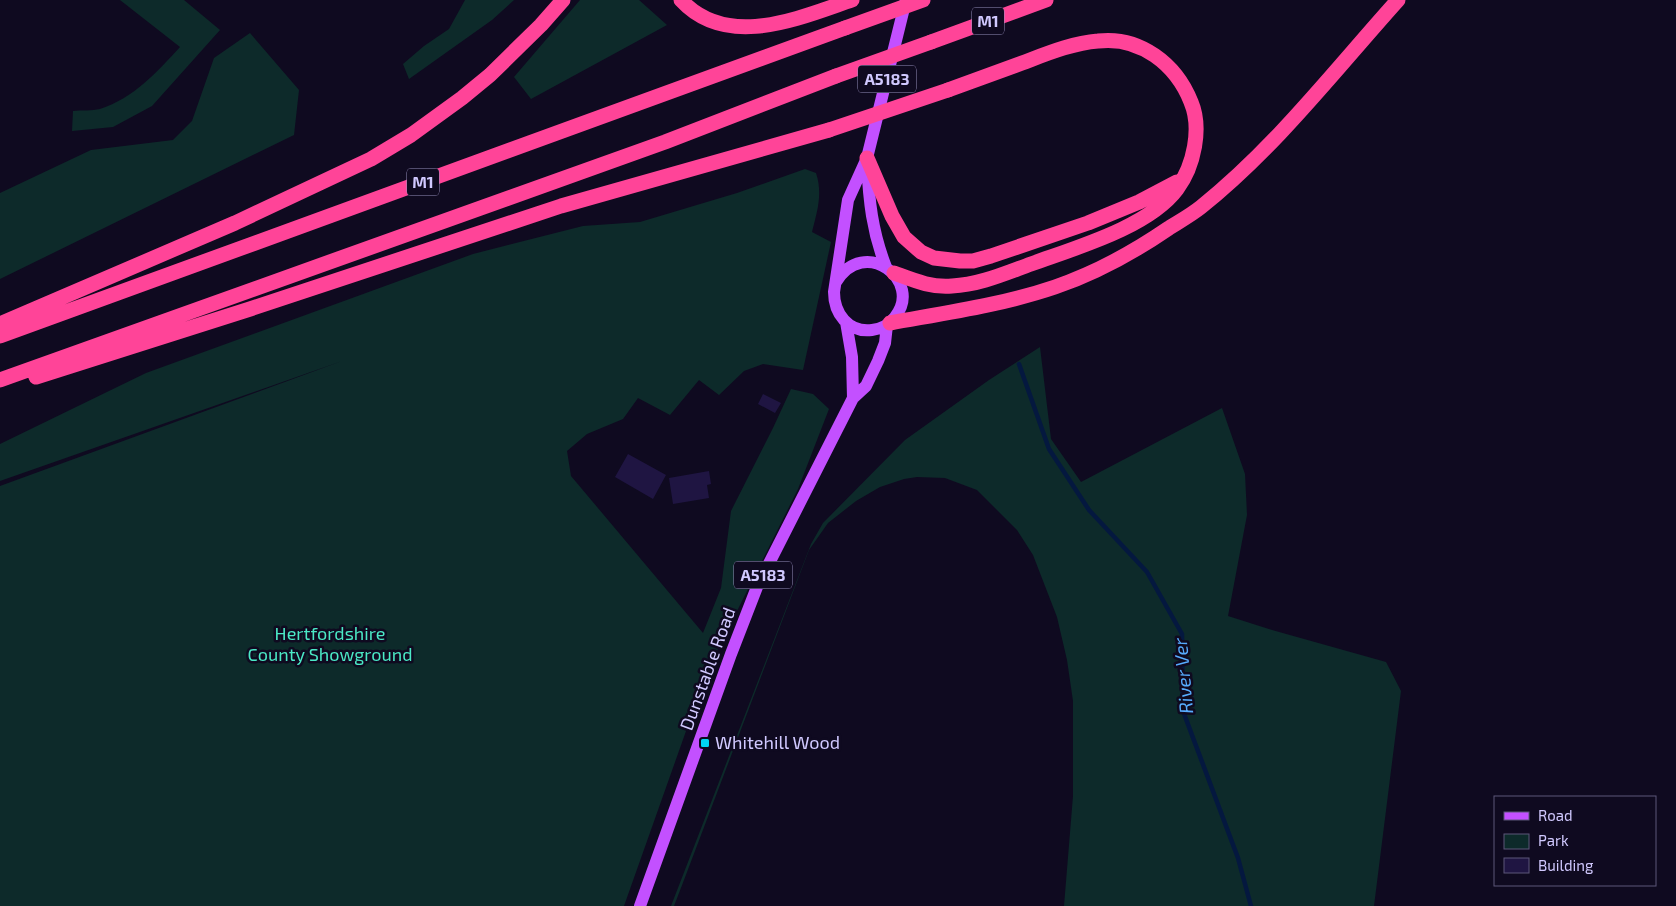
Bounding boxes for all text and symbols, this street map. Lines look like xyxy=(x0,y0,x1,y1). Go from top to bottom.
road number: M1 xyxy=(972,8,1004,34)
road number: A5183 xyxy=(858,66,916,92)
road number: M1 xyxy=(407,168,439,196)
road number: A5183 xyxy=(734,562,792,588)
street label: Dunstable Road xyxy=(675,604,740,733)
park label: Hertfordshire County Showground xyxy=(247,622,413,665)
water label: River Ver xyxy=(1168,637,1197,715)
place label: Whitehill Wood xyxy=(715,731,840,753)
marker: Whitehill Wood xyxy=(699,737,711,749)
legend xyxy=(1494,796,1656,886)
text: Road xyxy=(1538,806,1573,824)
text: Park xyxy=(1538,831,1569,849)
text: Building xyxy=(1538,856,1594,874)

